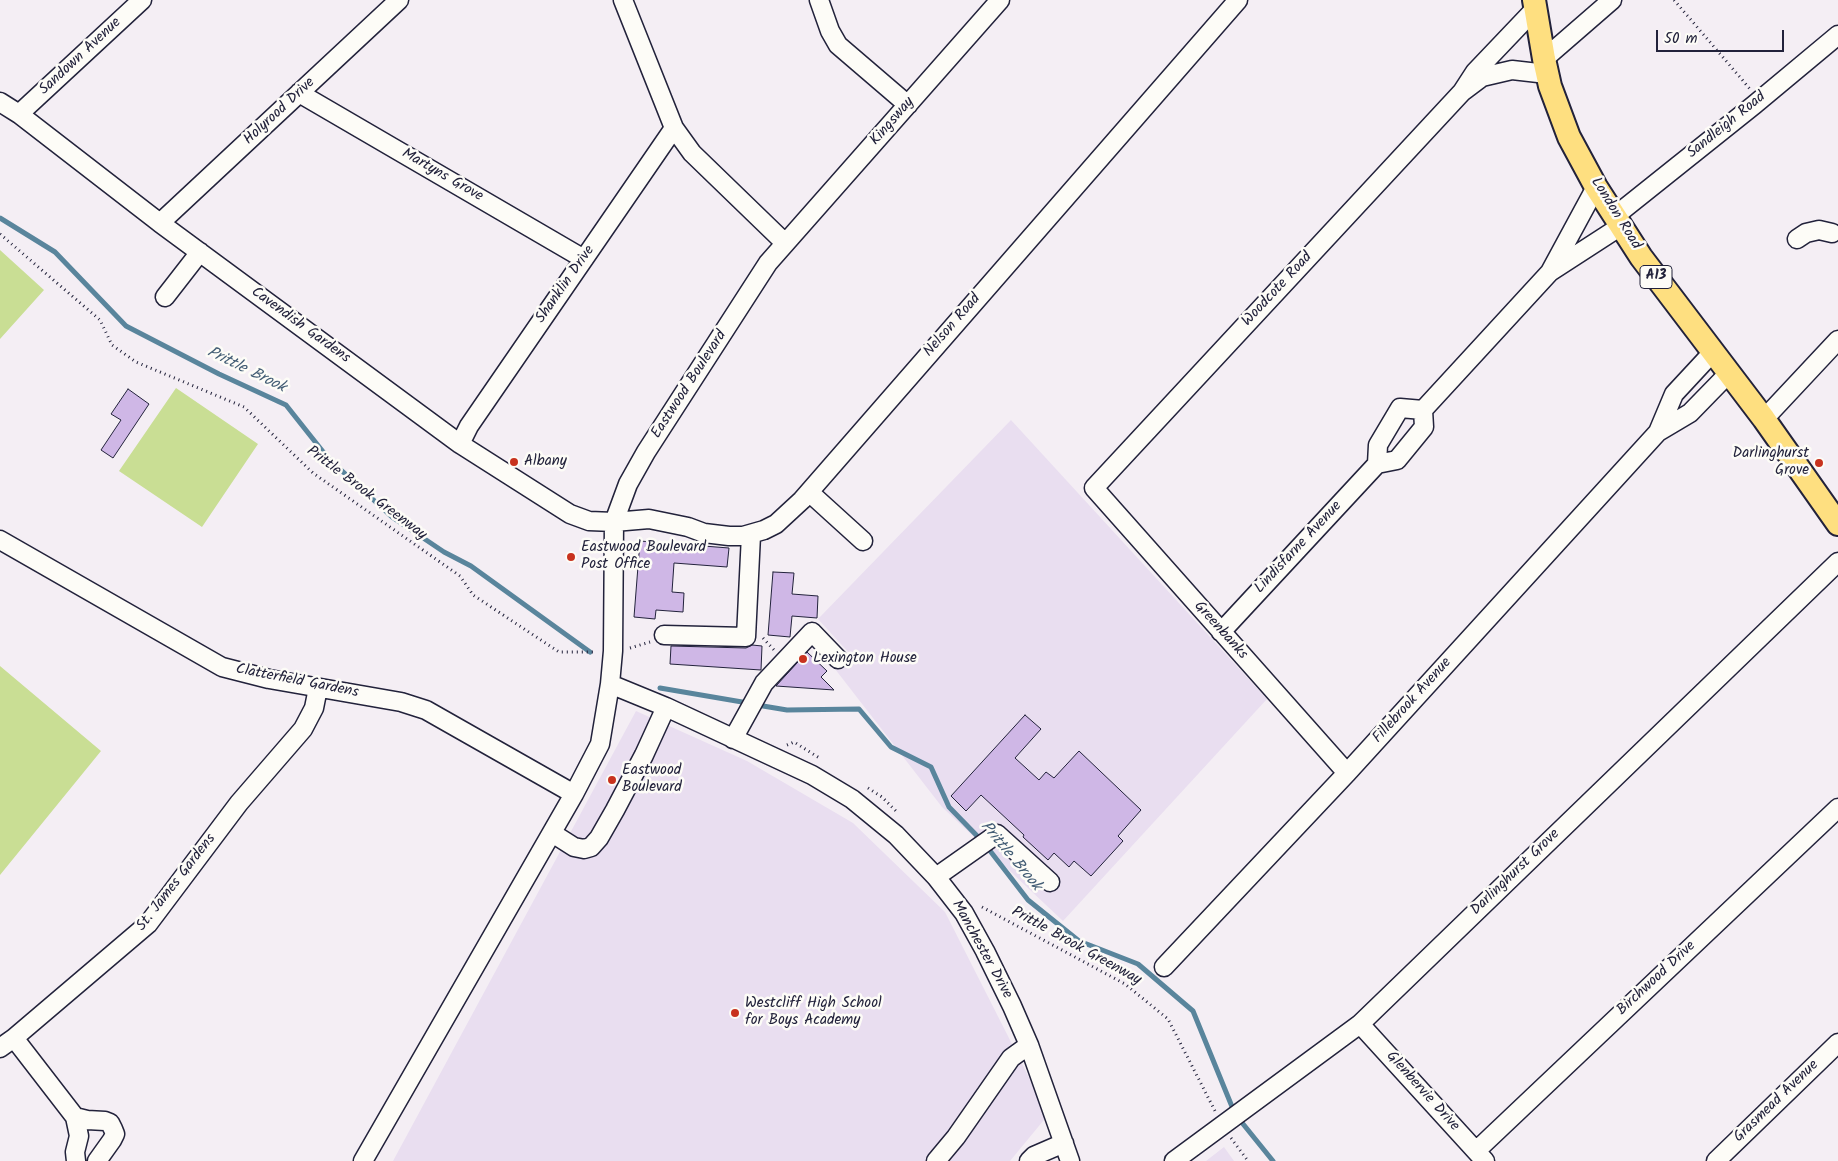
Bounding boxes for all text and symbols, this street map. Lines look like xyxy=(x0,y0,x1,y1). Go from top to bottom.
street label: Sandown Avenue xyxy=(36,14,126,100)
scale bar xyxy=(1658,20,1786,52)
text: 50 m xyxy=(1664,27,1698,51)
street label: Holyrood Drive xyxy=(241,74,319,150)
street label: Sandleigh Road xyxy=(1684,89,1770,163)
street label: Kingsway xyxy=(867,94,919,150)
street label: Martyns Grove xyxy=(398,145,486,207)
street label: London Road xyxy=(1586,175,1644,253)
street label: Shanklin Drive xyxy=(533,243,599,327)
street label: Woodcote Road xyxy=(1239,249,1317,331)
road number: A13 xyxy=(1640,266,1672,288)
street label: Cavendish Gardens xyxy=(247,284,353,368)
street label: Nelson Road xyxy=(921,291,985,361)
street label: Eastwood Boulevard xyxy=(648,328,732,442)
water label: Prittle Brook xyxy=(204,344,288,398)
street label: Prittle Brook Greenway xyxy=(302,443,430,545)
place label: Darlinghurst Grove xyxy=(1733,445,1809,480)
place label: Albany xyxy=(524,453,567,471)
marker: Albany xyxy=(508,456,520,468)
marker: Darlinghurst Grove xyxy=(1813,457,1825,469)
street label: Lindisfarne Avenue xyxy=(1252,498,1346,598)
place label: Eastwood Boulevard Post Office xyxy=(581,539,706,574)
marker: Eastwood Boulevard Post Office xyxy=(565,551,577,563)
street label: Greenbanks xyxy=(1189,598,1251,664)
place label: Lexington House xyxy=(813,650,917,668)
marker: Lexington House xyxy=(797,653,809,665)
street label: Fillebrook Avenue xyxy=(1370,654,1456,748)
street label: Clatterfield Gardens xyxy=(234,661,360,703)
place label: Eastwood Boulevard xyxy=(622,762,682,797)
marker: Eastwood Boulevard xyxy=(606,774,618,786)
water label: Prittle Brook xyxy=(975,818,1045,896)
street label: Darlinghurst Grove xyxy=(1468,826,1564,920)
street label: St. James Gardens xyxy=(133,831,221,935)
street label: Manchester Drive xyxy=(947,898,1015,1002)
street label: Prittle Brook Greenway xyxy=(1008,904,1144,990)
street label: Birchwood Drive xyxy=(1614,938,1700,1020)
place label: Westcliff High School for Boys Academy xyxy=(745,995,882,1030)
marker: Westcliff High School for Boys Academy xyxy=(729,1007,741,1019)
street label: Glenbervie Drive xyxy=(1381,1048,1463,1136)
street label: Grasmead Avenue xyxy=(1731,1057,1823,1147)

